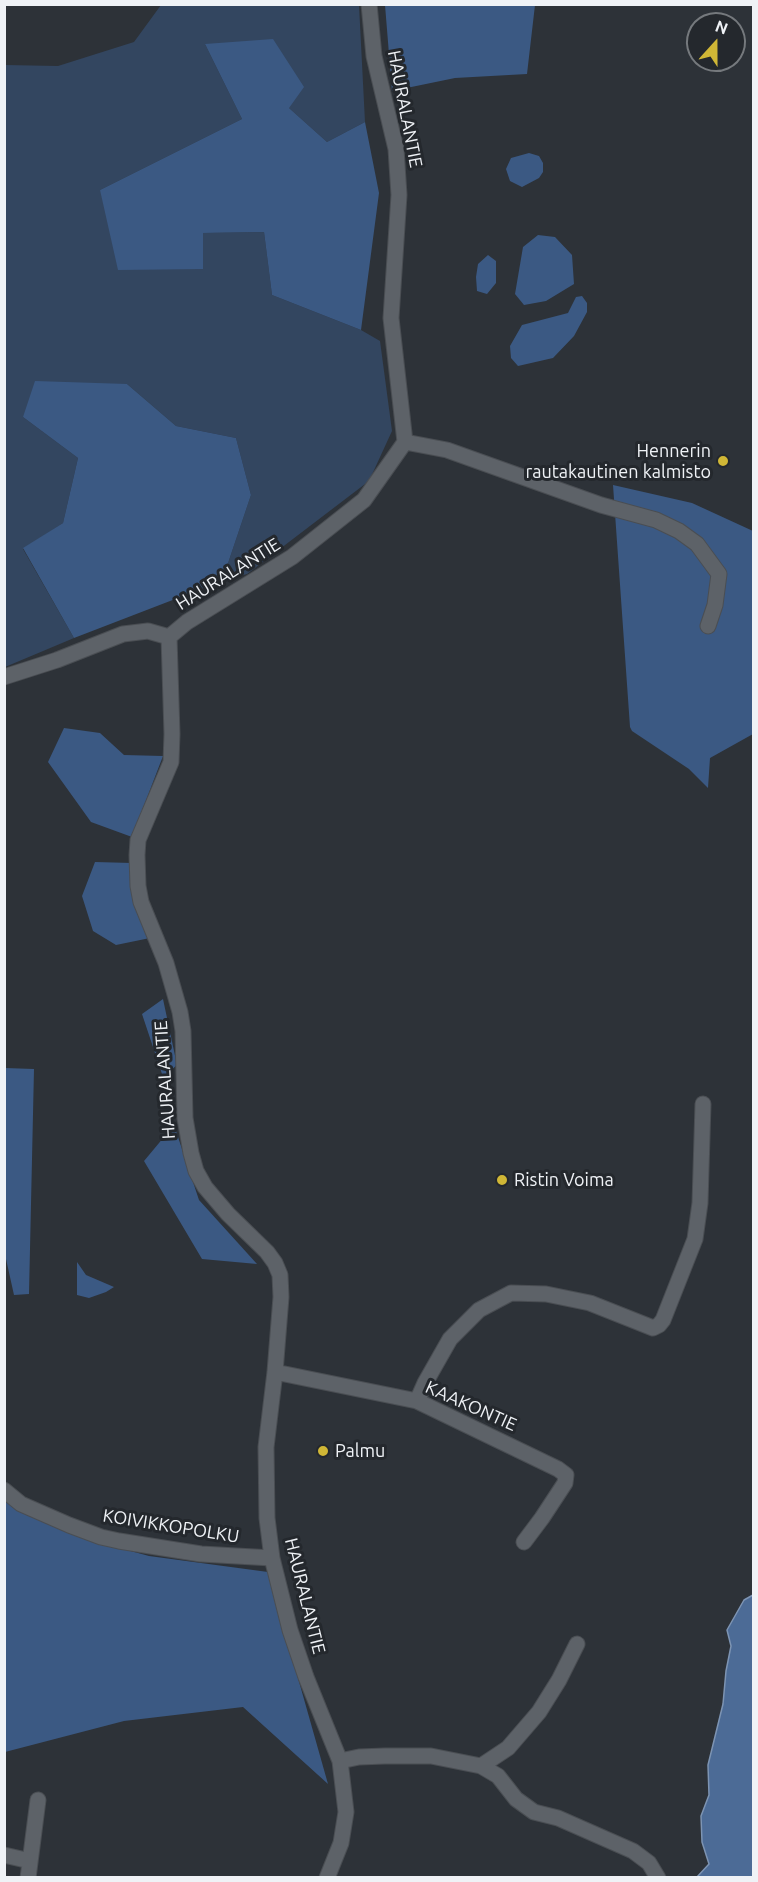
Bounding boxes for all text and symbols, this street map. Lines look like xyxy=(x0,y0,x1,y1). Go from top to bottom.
north arrow xyxy=(686,12,746,72)
text: N xyxy=(713,17,731,38)
street label: HAURALANTIE xyxy=(383,49,427,169)
place label: Hennerin rautakautinen kalmisto xyxy=(525,440,711,482)
marker: Hennerin rautakautinen kalmisto xyxy=(716,454,730,468)
street label: HAURALANTIE xyxy=(172,533,284,615)
street label: HAURALANTIE xyxy=(150,1020,180,1140)
place label: Ristin Voima xyxy=(514,1169,614,1191)
marker: Ristin Voima xyxy=(495,1173,509,1187)
street label: KAAKONTIE xyxy=(422,1376,520,1436)
place label: Palmu xyxy=(335,1440,385,1462)
marker: Palmu xyxy=(316,1444,330,1458)
street label: KOIVIKKOPOLKU xyxy=(101,1505,241,1547)
street label: HAURALANTIE xyxy=(280,1536,330,1656)

